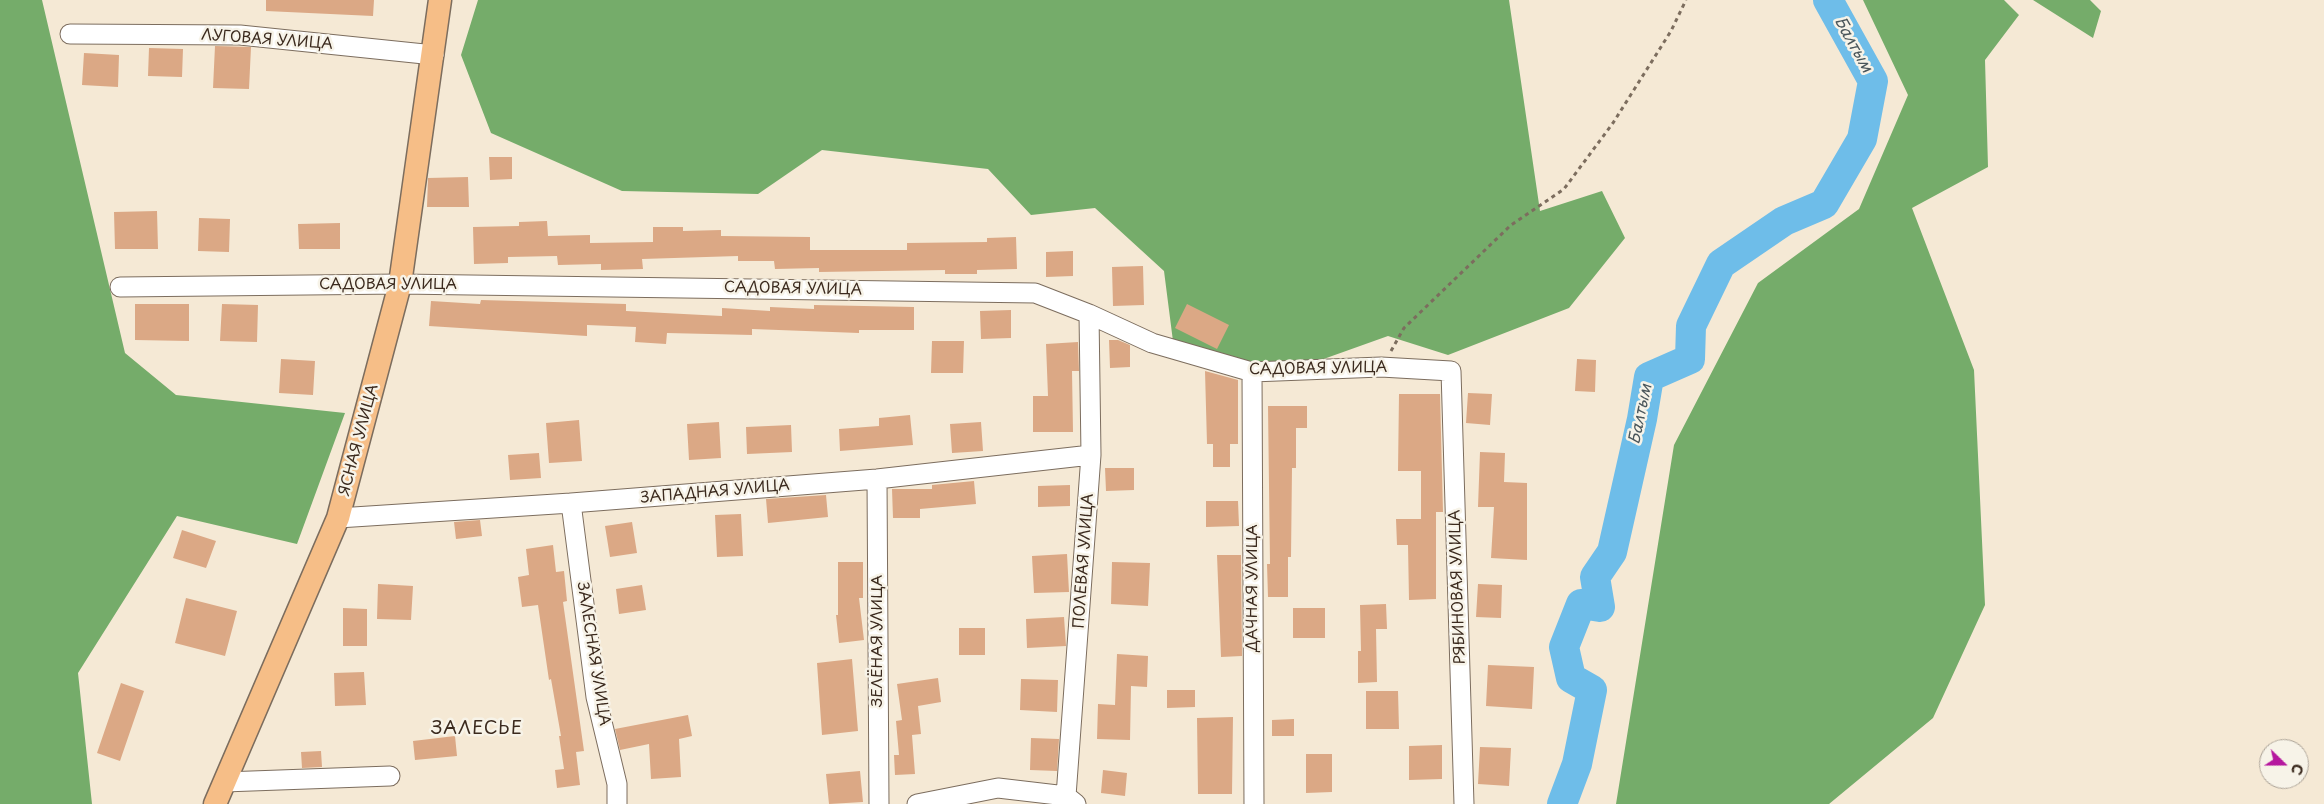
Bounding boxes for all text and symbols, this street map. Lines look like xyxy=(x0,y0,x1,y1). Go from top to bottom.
water label: Балтым xyxy=(1830,14,1876,76)
street label: ЛУГОВАЯ УЛИЦА xyxy=(201,26,333,54)
street label: САДОВАЯ УЛИЦА xyxy=(319,276,457,294)
street label: САДОВАЯ УЛИЦА xyxy=(724,279,862,299)
street label: САДОВАЯ УЛИЦА xyxy=(1249,359,1387,379)
street label: ЯСНАЯ УЛИЦА xyxy=(335,382,383,498)
water label: Балтым xyxy=(1625,382,1657,446)
street label: ЗАПАДНАЯ УЛИЦА xyxy=(640,477,790,507)
street label: ПОЛЕВАЯ УЛИЦА xyxy=(1070,493,1098,629)
street label: РЯБИНОВАЯ УЛИЦА xyxy=(1446,509,1470,665)
street label: ДАЧНАЯ УЛИЦА xyxy=(1244,524,1262,652)
street label: ЗЕЛЁНАЯ УЛИЦА xyxy=(869,575,887,707)
street label: ЗАЛЕСНАЯ УЛИЦА xyxy=(573,581,613,727)
district label: ЗАЛЕСЬЕ xyxy=(430,718,524,740)
north arrow xyxy=(2259,739,2309,789)
text: С xyxy=(2286,761,2309,778)

